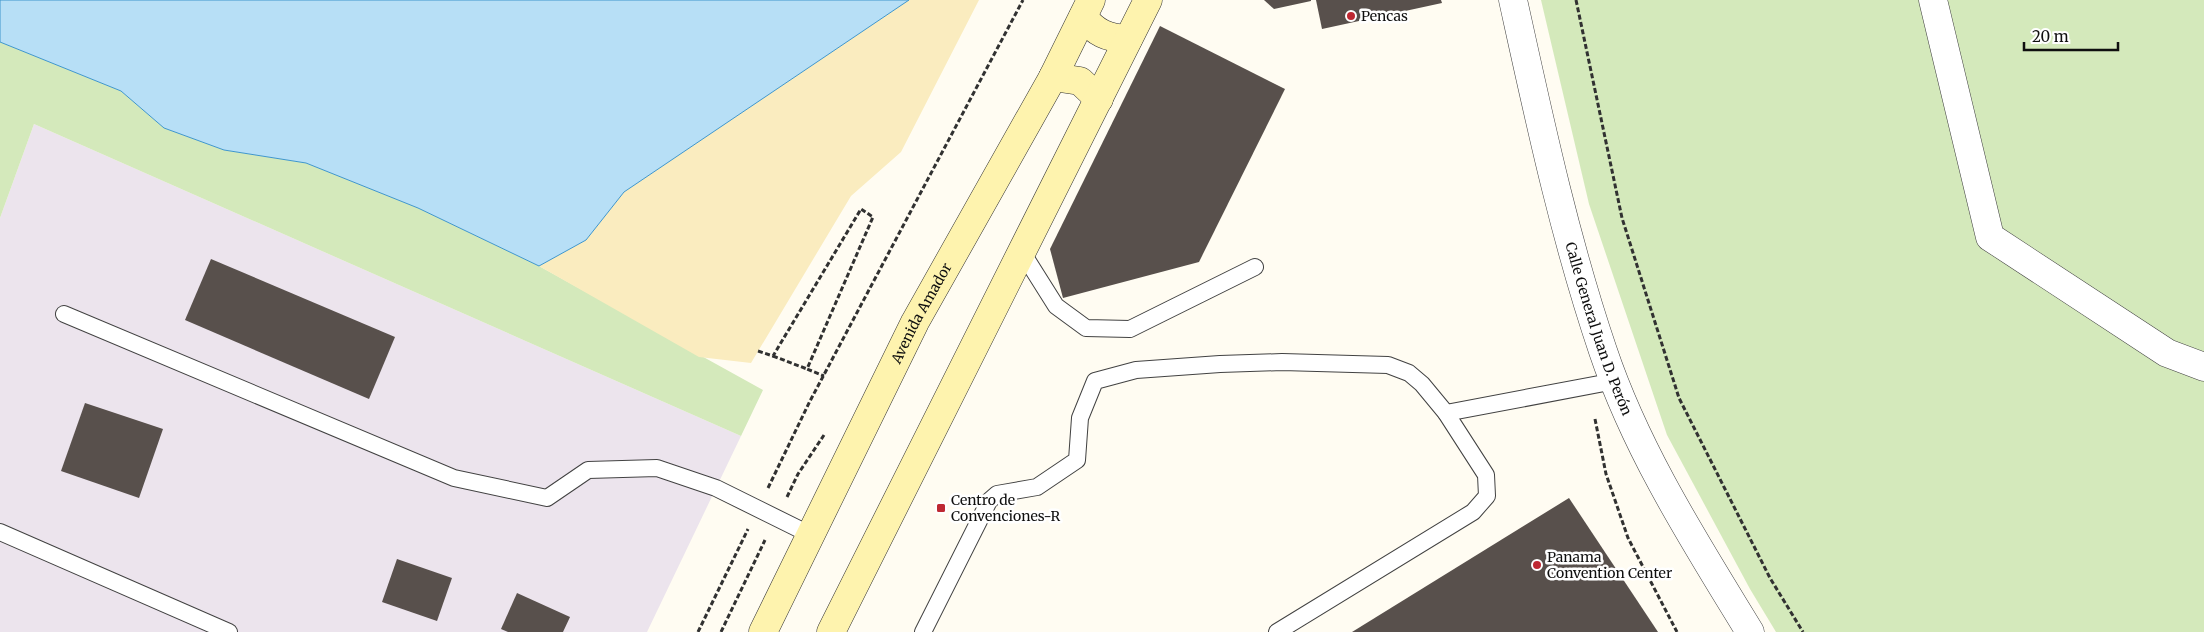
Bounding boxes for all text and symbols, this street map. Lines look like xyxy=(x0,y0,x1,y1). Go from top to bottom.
place label: Pencas xyxy=(1361,7,1408,25)
marker: Pencas xyxy=(1345,10,1357,22)
scale bar xyxy=(2024,20,2118,52)
text: 20 m xyxy=(2032,27,2069,46)
street label: Calle General Juan D. Perón xyxy=(1561,240,1636,418)
street label: Avenida Amador xyxy=(887,260,956,367)
place label: Centro de Convenciones-R xyxy=(951,491,1061,525)
marker: Centro de Convenciones-R xyxy=(935,502,947,514)
place label: Panama Convention Center xyxy=(1547,548,1672,582)
marker: Panama Convention Center xyxy=(1531,559,1543,571)

